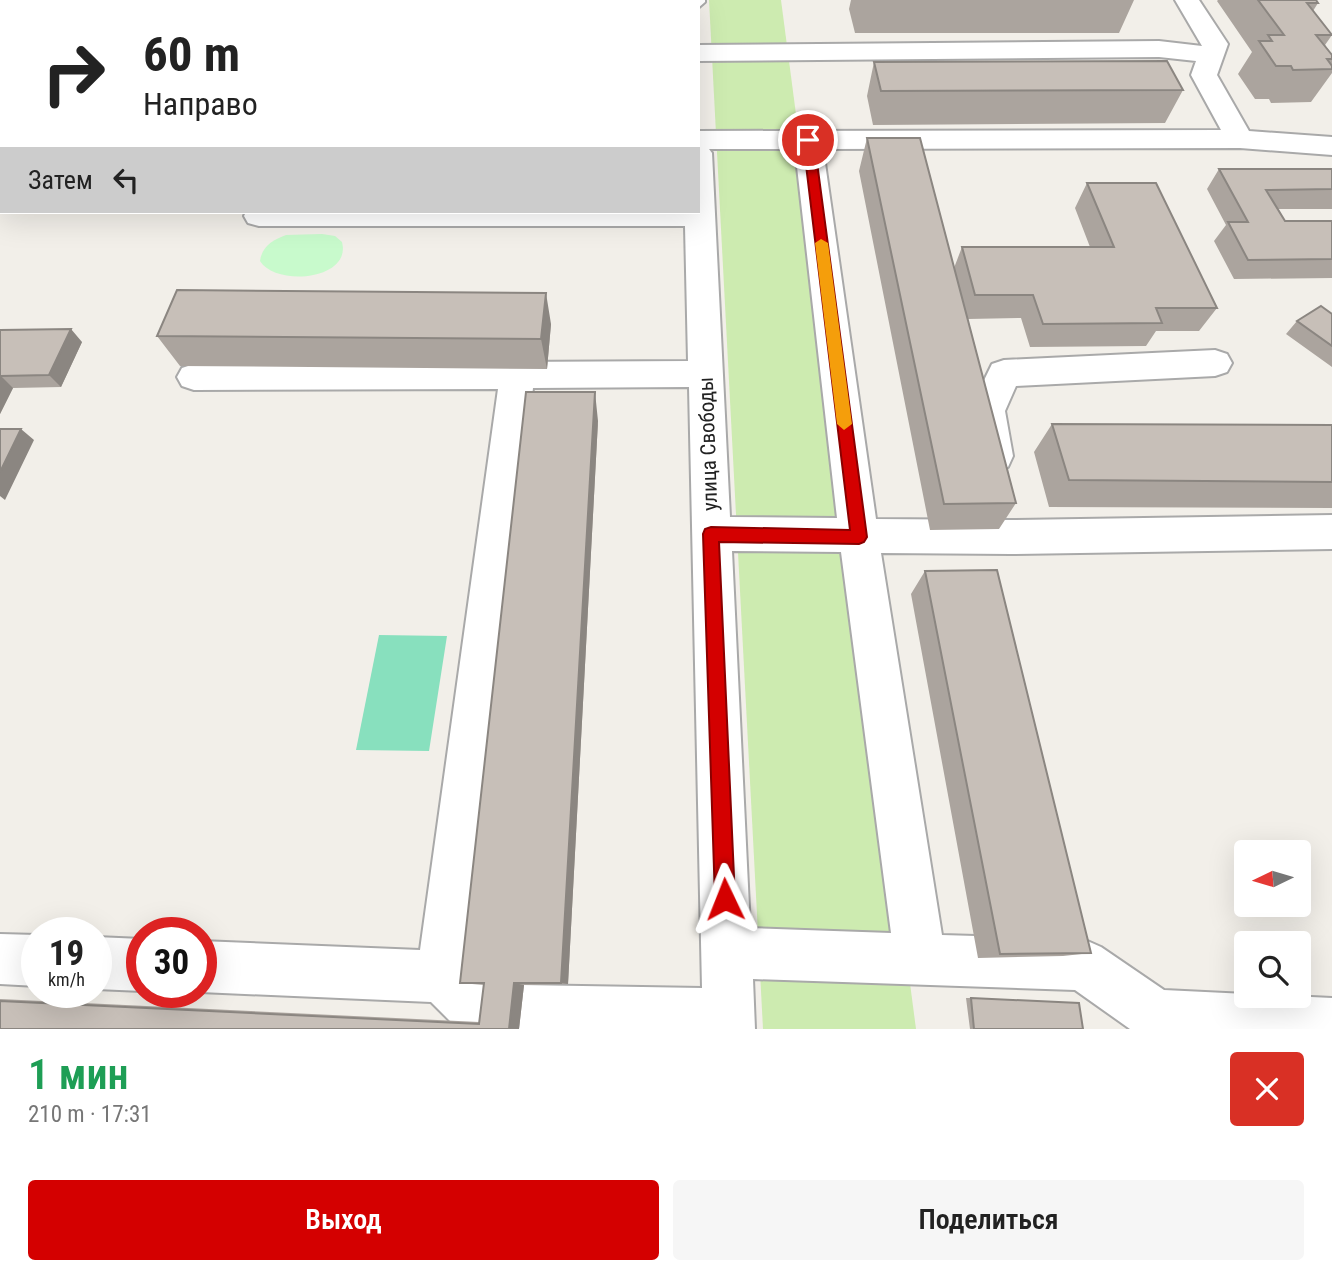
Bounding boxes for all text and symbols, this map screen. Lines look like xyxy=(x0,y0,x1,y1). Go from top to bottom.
text: 60 m xyxy=(143,26,240,83)
icon: right xyxy=(28,28,119,119)
text: Направо xyxy=(143,85,258,123)
pin xyxy=(778,110,838,170)
icon: arrive xyxy=(789,121,827,159)
icon: left xyxy=(107,161,145,199)
text: Затем xyxy=(28,165,93,195)
street label: улица Свободы xyxy=(694,377,722,511)
north arrow xyxy=(1234,840,1311,917)
map controls xyxy=(1234,840,1311,1008)
position arrow xyxy=(688,862,762,936)
speed limit sign: 30 xyxy=(126,917,217,1008)
button: search xyxy=(1234,931,1311,1008)
text: 19 xyxy=(49,933,84,974)
text: km/h xyxy=(48,969,85,990)
text: 1 мин xyxy=(28,1050,129,1099)
button: close xyxy=(1230,1052,1304,1126)
text: 210 m · 17:31 xyxy=(28,1101,152,1128)
button: Выход xyxy=(28,1180,659,1260)
button: Поделиться xyxy=(673,1180,1304,1260)

